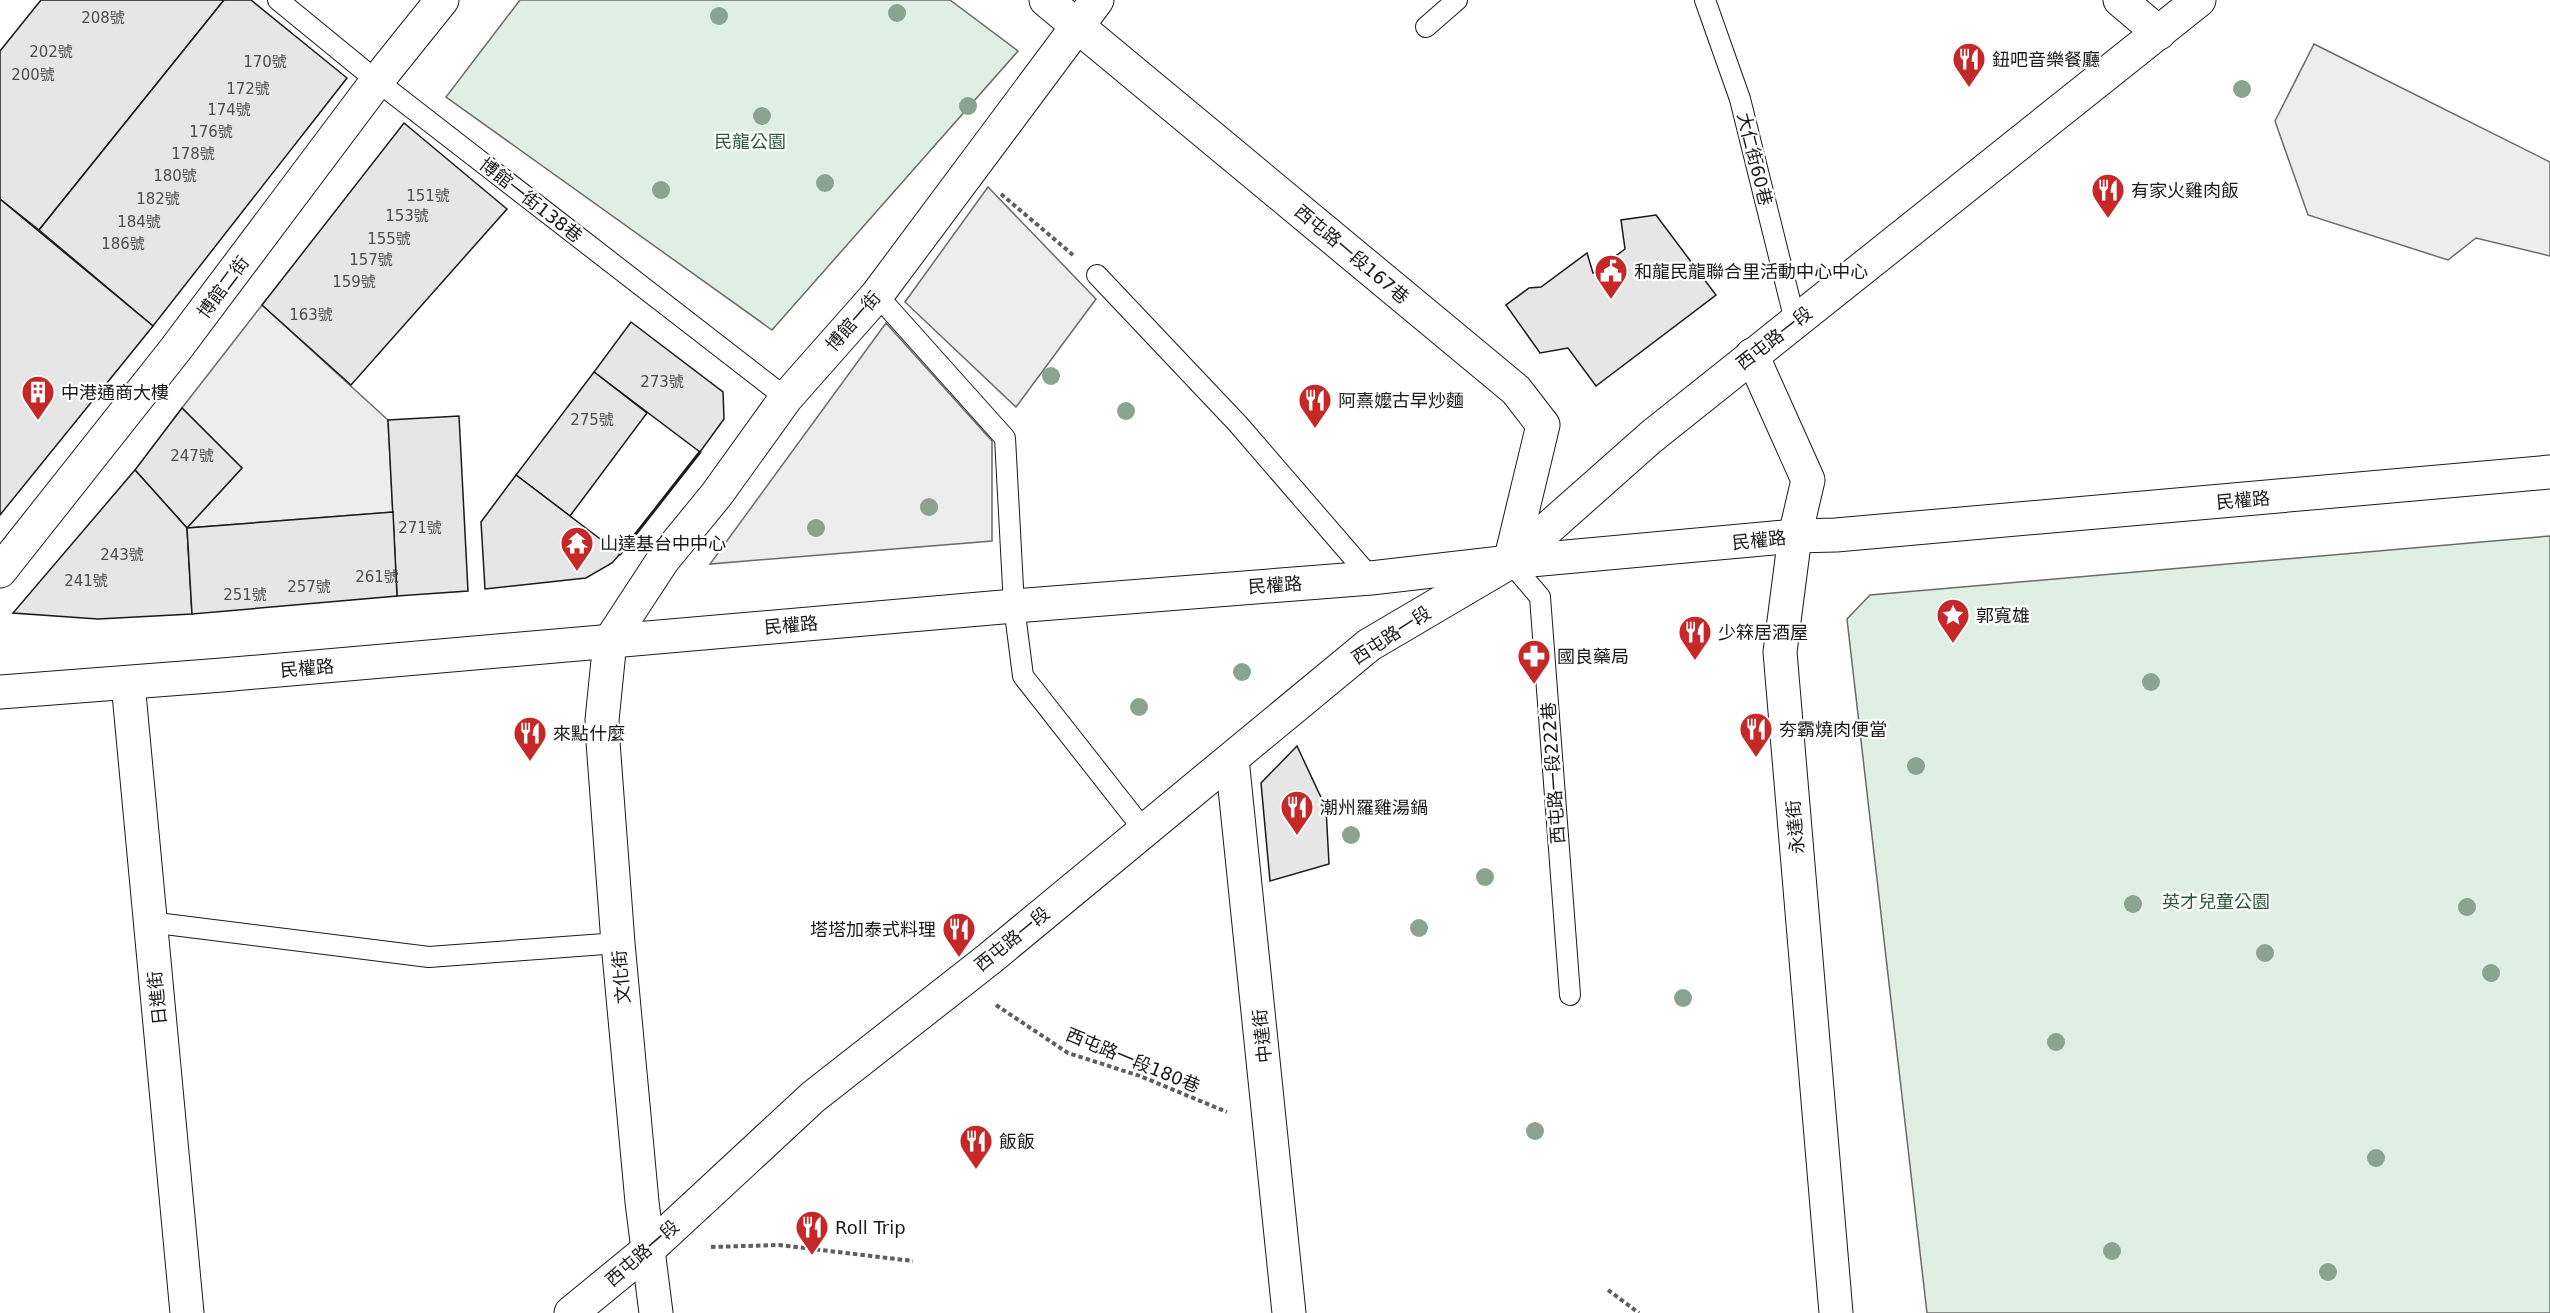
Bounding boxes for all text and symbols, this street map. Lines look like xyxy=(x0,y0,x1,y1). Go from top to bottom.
house number: 208號 xyxy=(81,9,125,27)
restaurant icon: 鈕吧音樂餐廳 xyxy=(1951,41,1987,88)
house number: 202號 xyxy=(29,43,73,61)
place label: 鈕吧音樂餐廳 xyxy=(1992,49,2100,70)
house number: 170號 xyxy=(243,53,287,71)
house number: 200號 xyxy=(11,66,55,84)
house number: 172號 xyxy=(226,80,270,98)
house number: 174號 xyxy=(207,101,251,119)
street label: 大仁街60巷 xyxy=(1733,110,1777,208)
house number: 176號 xyxy=(189,123,233,141)
park label: 民龍公園 xyxy=(714,131,786,152)
house number: 178號 xyxy=(171,145,215,163)
street label: 博館一街138巷 xyxy=(476,153,586,247)
house number: 180號 xyxy=(153,167,197,185)
restaurant icon: 有家火雞肉飯 xyxy=(2090,172,2126,219)
place label: 有家火雞肉飯 xyxy=(2131,180,2239,201)
house number: 151號 xyxy=(406,187,450,205)
house number: 182號 xyxy=(136,190,180,208)
street label: 西屯路一段167巷 xyxy=(1291,200,1413,308)
house number: 153號 xyxy=(385,207,429,225)
house number: 184號 xyxy=(117,213,161,231)
house number: 155號 xyxy=(367,230,411,248)
house number: 186號 xyxy=(101,235,145,253)
house number: 157號 xyxy=(349,251,393,269)
street label: 博館二街 xyxy=(193,252,253,322)
public building icon: 和龍民龍聯合里活動中心中心 xyxy=(1593,253,1629,300)
place label: 和龍民龍聯合里活動中心中心 xyxy=(1634,261,1868,282)
house number: 159號 xyxy=(332,273,376,291)
street label: 博館一街 xyxy=(821,287,885,355)
street label: 西屯路一段 xyxy=(1732,302,1816,374)
house number: 163號 xyxy=(289,306,333,324)
house number: 273號 xyxy=(640,373,684,391)
building icon: 中港通商大樓 xyxy=(20,374,56,421)
place label: 中港通商大樓 xyxy=(61,382,169,403)
restaurant icon: 阿熹嬤古早炒麵 xyxy=(1297,382,1333,429)
place label: 阿熹嬤古早炒麵 xyxy=(1338,390,1464,411)
house number: 275號 xyxy=(570,411,614,429)
house number: 247號 xyxy=(170,447,214,465)
street label: 民權路 xyxy=(2215,487,2271,513)
house number: 271號 xyxy=(398,519,442,537)
temple icon: 山達基台中中心 xyxy=(559,525,595,572)
street label: 民權路 xyxy=(1731,527,1787,553)
place label: 山達基台中中心 xyxy=(600,533,726,554)
house number: 243號 xyxy=(100,546,144,564)
house number: 261號 xyxy=(355,568,399,586)
house number: 241號 xyxy=(64,572,108,590)
street label: 民權路 xyxy=(1247,573,1303,597)
house number: 257號 xyxy=(287,578,331,596)
house number: 251號 xyxy=(223,586,267,604)
place icon: 郭寬雄 xyxy=(1935,597,1971,644)
street label: 西屯路一段 xyxy=(1348,602,1434,668)
place label: 郭寬雄 xyxy=(1976,605,2030,626)
street label: 民權路 xyxy=(763,612,819,638)
restaurant icon: 少箖居酒屋 xyxy=(1677,614,1713,661)
place label: 少箖居酒屋 xyxy=(1718,622,1808,643)
pharmacy icon: 國良藥局 xyxy=(1516,638,1552,685)
place label: 國良藥局 xyxy=(1557,646,1629,667)
street label: 民權路 xyxy=(279,655,335,681)
street label: 西屯路一段222巷 xyxy=(1538,701,1568,845)
restaurant icon: 夯霸燒肉便當 xyxy=(1738,711,1774,758)
restaurant icon: 來點什麼 xyxy=(512,715,548,762)
place label: 夯霸燒肉便當 xyxy=(1779,719,1887,740)
place label: 來點什麼 xyxy=(553,723,625,744)
restaurant icon: 潮州羅雞湯鍋 xyxy=(1279,789,1315,836)
place label: 潮州羅雞湯鍋 xyxy=(1320,797,1428,818)
street label: 永達街 xyxy=(1782,799,1808,855)
park label: 英才兒童公園 xyxy=(2162,891,2270,912)
street label: 西屯路一段 xyxy=(970,903,1054,975)
restaurant icon: 塔塔加泰式料理 xyxy=(941,911,977,958)
place label: 塔塔加泰式料理 xyxy=(810,919,936,940)
street label: 文化街 xyxy=(608,949,634,1005)
street label: 日進街 xyxy=(144,970,170,1026)
street label: 中達街 xyxy=(1249,1008,1275,1064)
street label: 西屯路一段180巷 xyxy=(1063,1024,1203,1096)
restaurant icon: 飯飯 xyxy=(958,1123,994,1170)
place label: 飯飯 xyxy=(999,1131,1035,1152)
restaurant icon: Roll Trip xyxy=(794,1209,830,1256)
street label: 西屯路一段 xyxy=(601,1216,683,1290)
place label: Roll Trip xyxy=(835,1217,906,1238)

